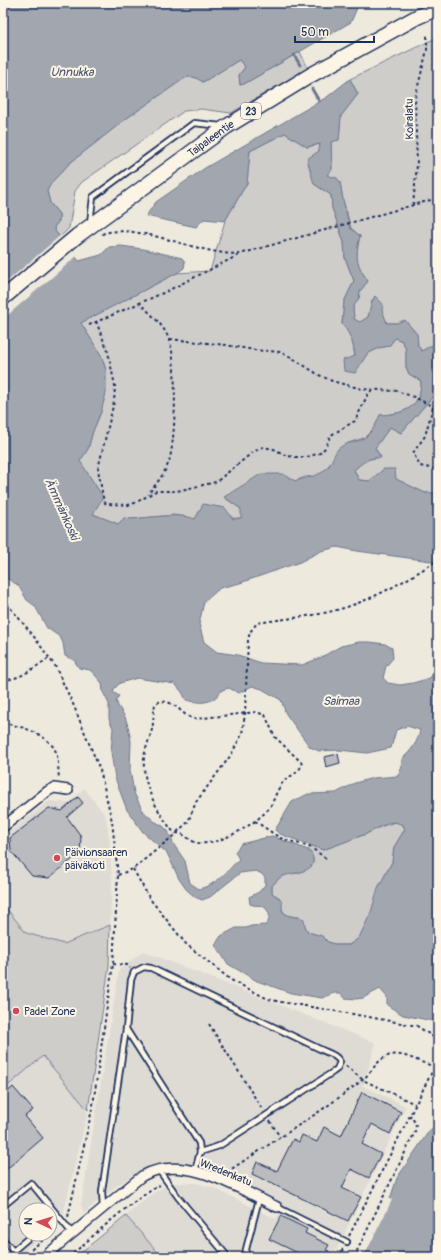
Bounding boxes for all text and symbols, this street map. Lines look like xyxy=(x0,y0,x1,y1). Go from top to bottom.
scale bar xyxy=(295,18,374,44)
text: 50 m xyxy=(301,25,329,40)
water label: Unnukka xyxy=(50,65,95,80)
street label: Koiralatu xyxy=(403,98,416,140)
road number: 23 xyxy=(241,103,261,119)
street label: Taipaleentie xyxy=(185,117,237,160)
water label: Ämmänkoski xyxy=(41,476,83,544)
water label: Saimaa xyxy=(323,694,361,709)
place label: Päivionsaaren päiväkoti xyxy=(65,846,128,872)
marker: Päivionsaaren päiväkoti xyxy=(52,853,62,863)
place label: Padel Zone xyxy=(24,1005,76,1018)
marker: Padel Zone xyxy=(11,1006,21,1016)
street label: Wredenkatu xyxy=(198,1156,254,1189)
north arrow xyxy=(18,1202,58,1242)
text: N xyxy=(22,1217,35,1226)

